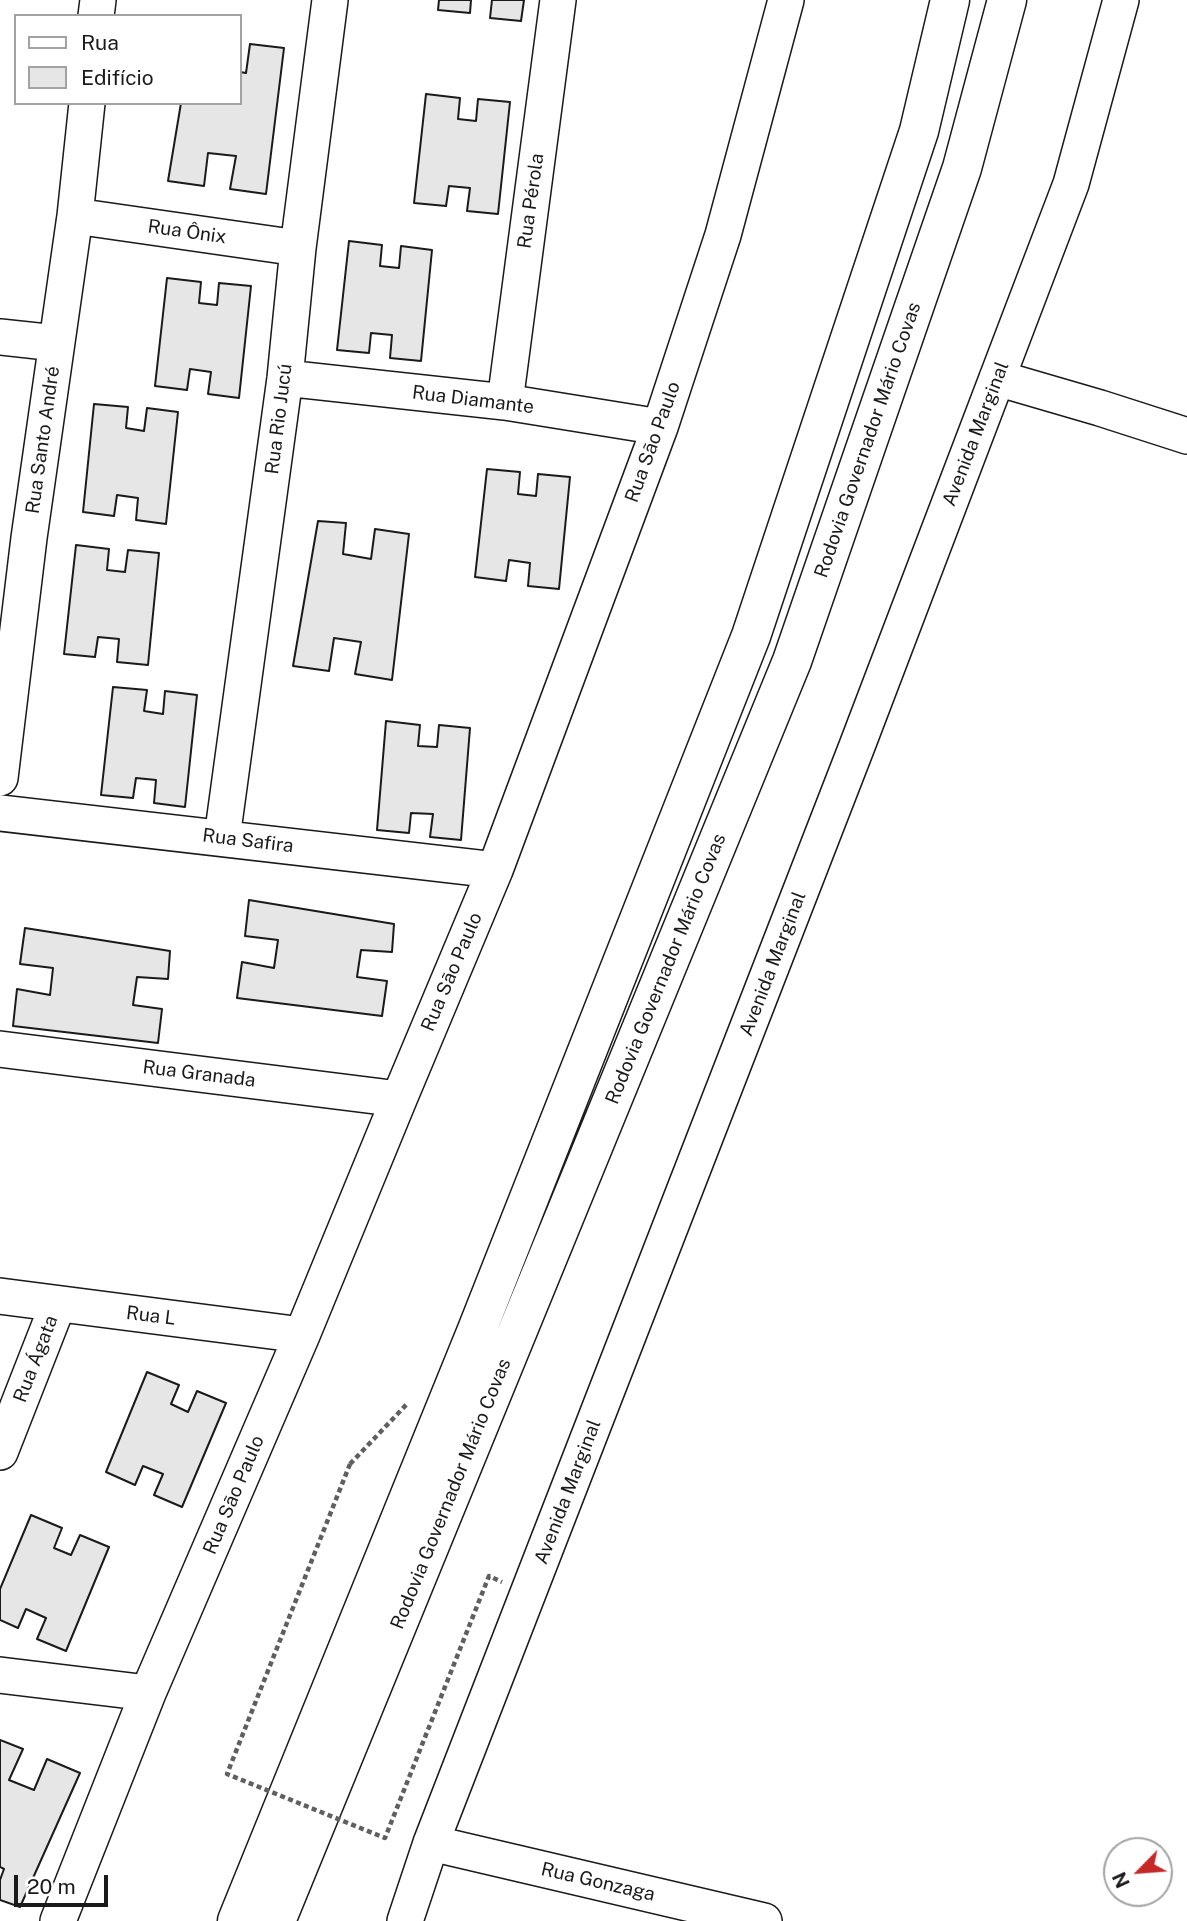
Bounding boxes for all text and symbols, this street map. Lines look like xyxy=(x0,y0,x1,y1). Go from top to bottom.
legend xyxy=(14,14,242,105)
text: Rua xyxy=(81,30,119,55)
text: Edifício xyxy=(81,65,154,90)
street label: Rua Pérola xyxy=(513,152,549,250)
street label: Rua Ônix xyxy=(146,215,228,249)
street label: Rodovia Governador Mário Covas xyxy=(810,299,926,581)
street label: Avenida Marginal xyxy=(938,359,1014,509)
street label: Rua Rio Jucú xyxy=(261,362,297,476)
street label: Rua Santo André xyxy=(21,365,65,515)
street label: Rua São Paulo xyxy=(621,378,685,506)
street label: Rua Diamante xyxy=(411,381,535,419)
street label: Rua Safira xyxy=(201,824,295,858)
street label: Rodovia Governador Mário Covas xyxy=(601,830,731,1108)
street label: Avenida Marginal xyxy=(735,889,811,1039)
street label: Rua São Paulo xyxy=(417,909,487,1035)
street label: Rua Granada xyxy=(141,1056,257,1092)
street label: Rua L xyxy=(125,1302,177,1330)
street label: Rua Ágata xyxy=(9,1312,63,1406)
street label: Rodovia Governador Mário Covas xyxy=(386,1355,516,1633)
street label: Avenida Marginal xyxy=(530,1417,606,1567)
street label: Rua São Paulo xyxy=(199,1432,269,1558)
north arrow xyxy=(1103,1837,1173,1907)
street label: Rua Gonzaga xyxy=(539,1858,657,1906)
scale bar xyxy=(18,1862,112,1906)
text: N xyxy=(1108,1869,1134,1891)
text: 20 m xyxy=(27,1874,76,1899)

